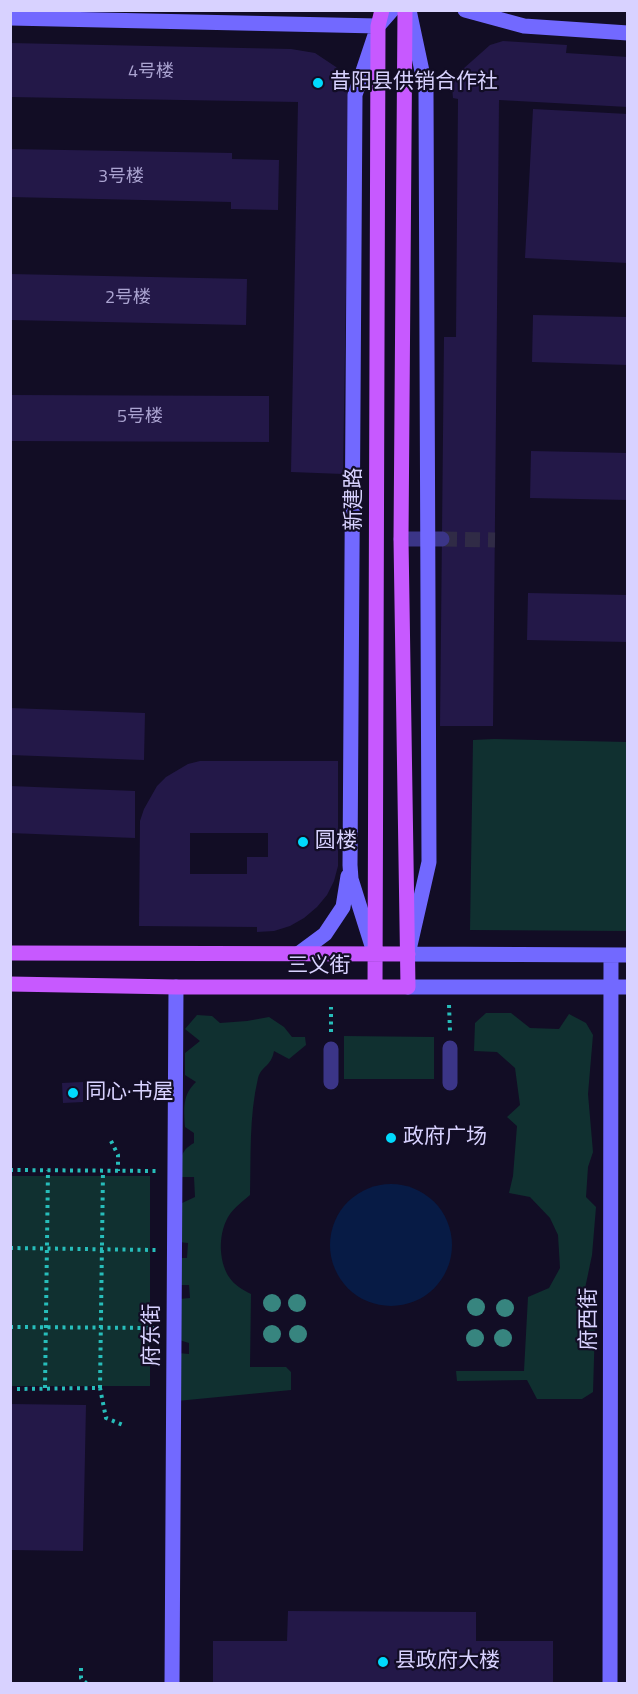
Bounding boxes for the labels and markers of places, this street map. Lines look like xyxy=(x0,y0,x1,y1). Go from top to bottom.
place label: 昔阳县供销合作社 xyxy=(330,70,498,96)
marker: 昔阳县供销合作社 xyxy=(311,76,325,90)
place label: 圆楼 xyxy=(315,829,357,855)
marker: 圆楼 xyxy=(296,835,310,849)
place label: 同心·书屋 xyxy=(85,1080,174,1106)
marker: 同心·书屋 xyxy=(66,1086,80,1100)
place label: 政府广场 xyxy=(403,1125,487,1151)
marker: 政府广场 xyxy=(384,1131,398,1145)
place label: 县政府大楼 xyxy=(395,1649,500,1675)
marker: 县政府大楼 xyxy=(376,1655,390,1669)

